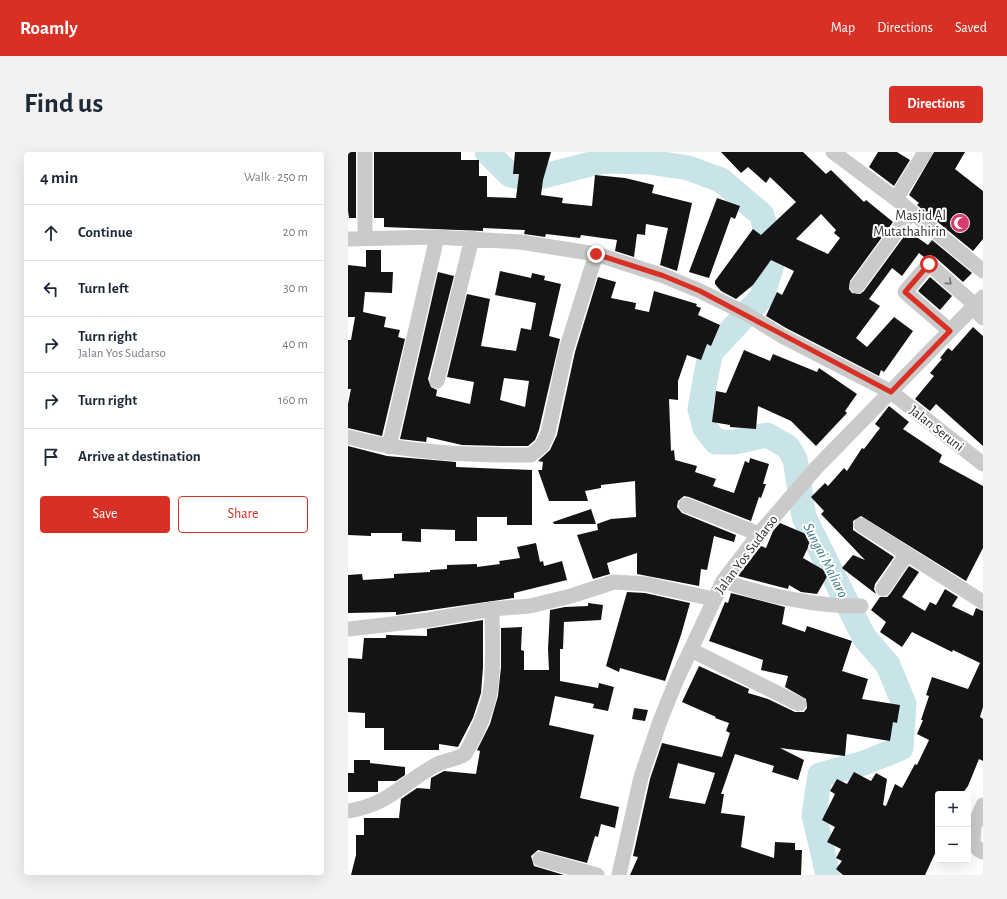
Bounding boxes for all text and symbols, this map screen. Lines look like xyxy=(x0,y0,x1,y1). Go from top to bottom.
text: Roamly xyxy=(20,19,78,38)
text: Map xyxy=(831,21,855,35)
text: Directions xyxy=(877,21,933,35)
text: Saved xyxy=(955,21,987,35)
button: Directions xyxy=(889,86,983,123)
text: Find us xyxy=(24,90,103,118)
text: 4 min xyxy=(40,169,78,186)
text: Walk · 250 m xyxy=(244,171,308,184)
place label: Masjid Al Mutathahirin xyxy=(873,209,946,239)
mosque icon: Masjid Al Mutathahirin xyxy=(949,212,971,234)
icon: ahead xyxy=(40,222,62,244)
text: Continue xyxy=(78,225,133,240)
text: 20 m xyxy=(283,226,308,239)
route end xyxy=(587,245,605,263)
route start xyxy=(920,255,938,273)
one-way arrow xyxy=(944,277,952,284)
icon: left xyxy=(40,278,62,300)
text: Turn left xyxy=(78,281,129,296)
text: 30 m xyxy=(283,282,308,295)
text: Turn right xyxy=(78,329,137,344)
icon: right xyxy=(40,334,62,356)
text: 40 m xyxy=(282,338,308,351)
text: Jalan Yos Sudarso xyxy=(78,347,166,360)
icon: right xyxy=(40,390,62,412)
text: Turn right xyxy=(78,393,137,408)
text: 160 m xyxy=(278,394,308,407)
street label: Jalan Seruni xyxy=(907,403,966,454)
icon: arrive xyxy=(40,446,62,468)
text: Arrive at destination xyxy=(78,449,201,464)
button: Save xyxy=(40,496,170,533)
button: Share xyxy=(178,496,308,533)
street label: Jalan Yos Sudarso xyxy=(713,513,781,597)
water label: Sungai Maliaro xyxy=(800,520,851,600)
map controls xyxy=(935,791,971,863)
button: + xyxy=(935,791,971,827)
button: − xyxy=(935,827,971,863)

